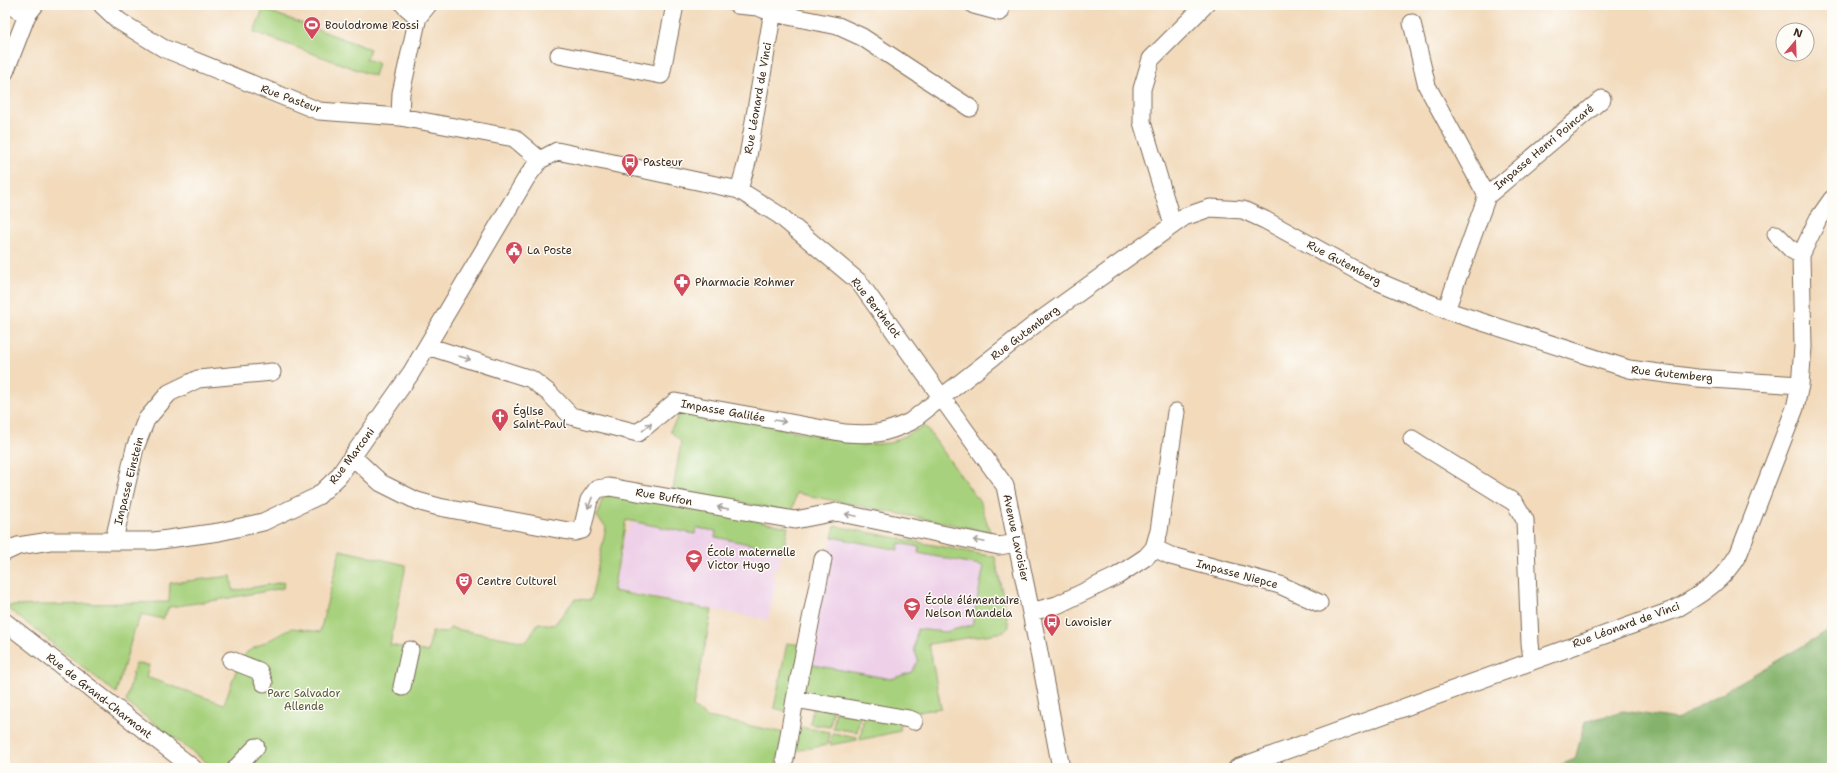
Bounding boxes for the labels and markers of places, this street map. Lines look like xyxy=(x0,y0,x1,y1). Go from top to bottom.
sports icon: Boulodrome Rossi xyxy=(302,15,322,40)
place label: Boulodrome Rossi xyxy=(325,18,419,33)
bus stop icon: Pasteur xyxy=(620,152,640,177)
place label: Pasteur xyxy=(643,155,683,170)
public building icon: La Poste xyxy=(504,240,524,265)
place label: La Poste xyxy=(527,243,572,258)
pharmacy icon: Pharmacie Rohmer xyxy=(672,272,692,297)
place label: Pharmacie Rohmer xyxy=(695,275,795,290)
place label: Église Saint-Paul xyxy=(513,403,567,432)
church icon: Église Saint-Paul xyxy=(490,407,510,432)
place label: École maternelle Victor Hugo xyxy=(707,544,796,573)
school or university icon: École maternelle Victor Hugo xyxy=(684,548,704,573)
theatre icon: Centre Culturel xyxy=(454,571,474,596)
place label: Centre Culturel xyxy=(477,574,557,589)
place label: École élémentaire Nelson Mandela xyxy=(925,592,1020,621)
school or university icon: École élémentaire Nelson Mandela xyxy=(902,596,922,621)
bus stop icon: Lavoisier xyxy=(1042,612,1062,637)
place label: Lavoisier xyxy=(1065,615,1112,630)

